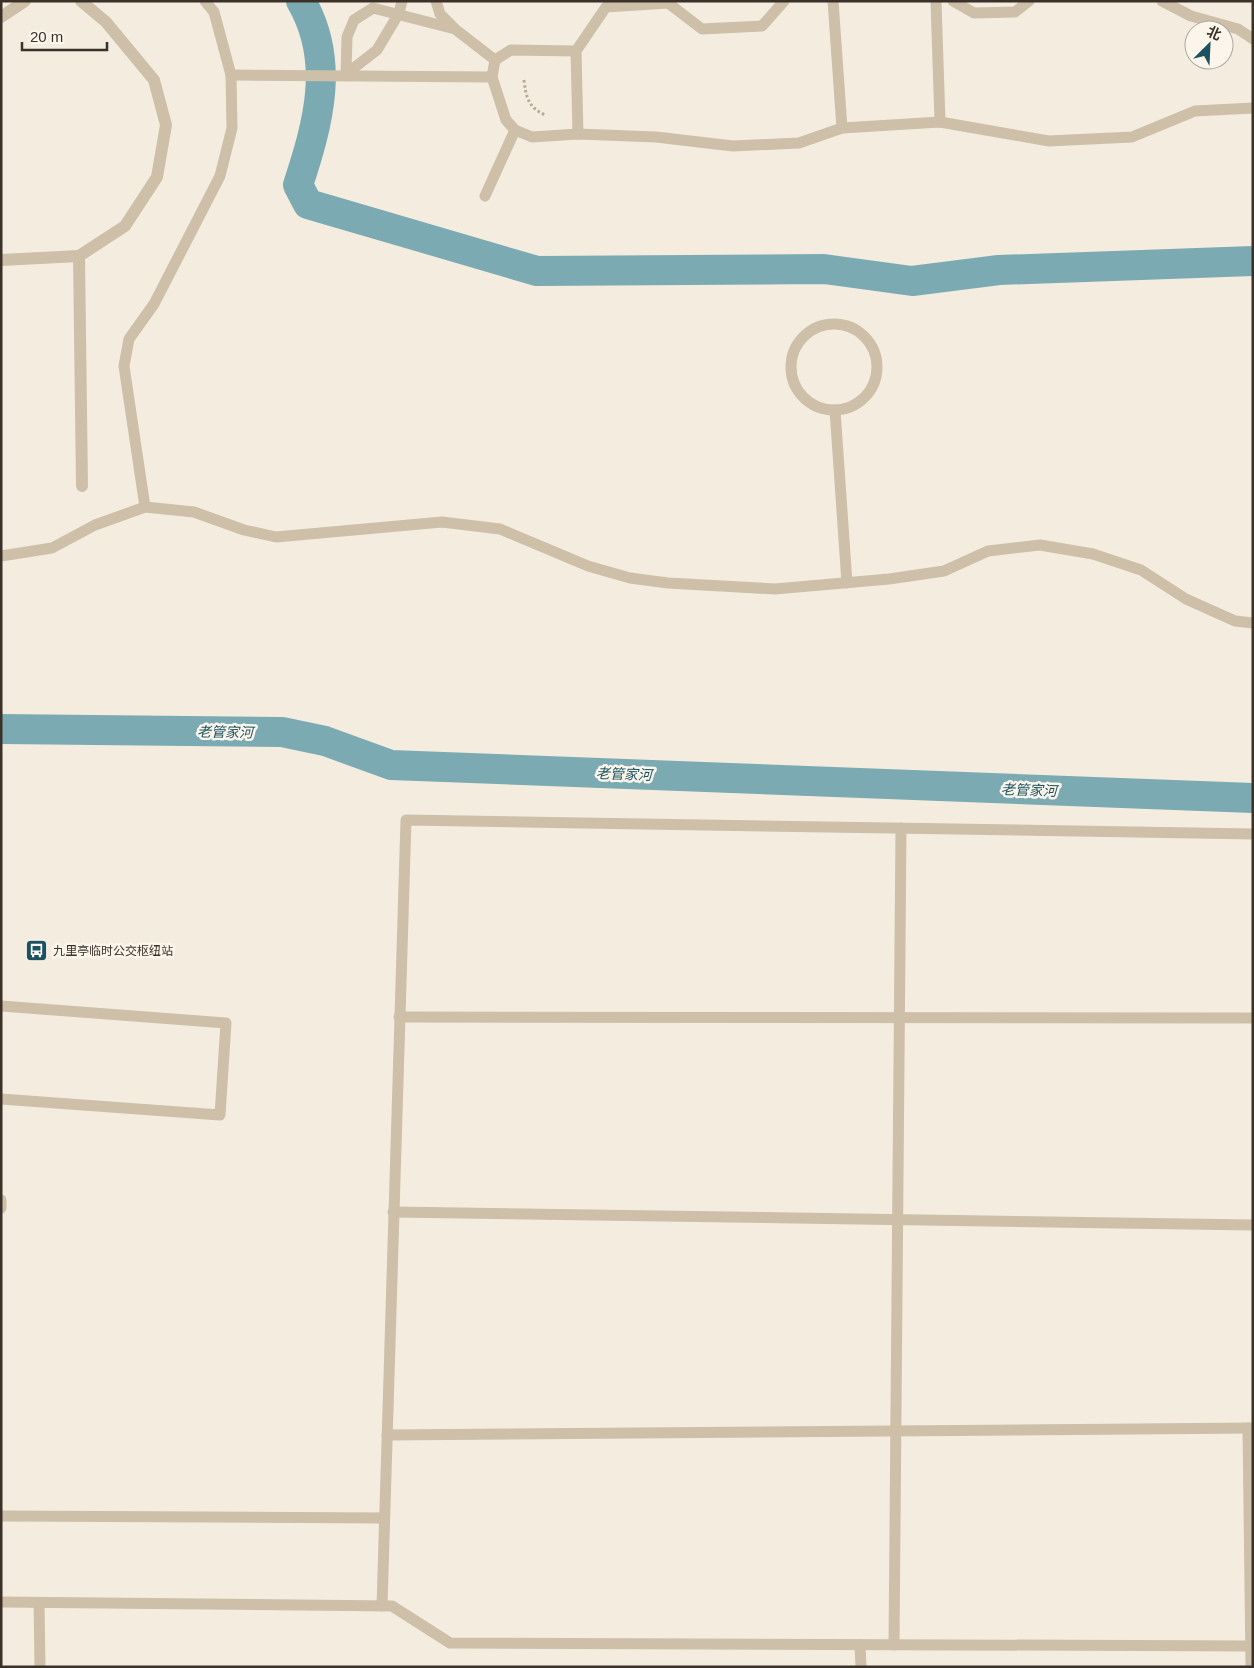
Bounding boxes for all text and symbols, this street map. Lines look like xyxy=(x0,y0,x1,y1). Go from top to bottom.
scale bar xyxy=(22,20,108,52)
north arrow xyxy=(1184,20,1234,70)
text: 北 xyxy=(1205,23,1224,43)
text: 20 m xyxy=(30,28,63,45)
water label: 老管家河 xyxy=(197,724,256,741)
water label: 老管家河 xyxy=(596,765,655,783)
water label: 老管家河 xyxy=(1001,781,1060,799)
bus stop icon: 九里亭临时公交枢纽站 xyxy=(25,939,49,963)
place label: 九里亭临时公交枢纽站 xyxy=(53,944,173,958)

